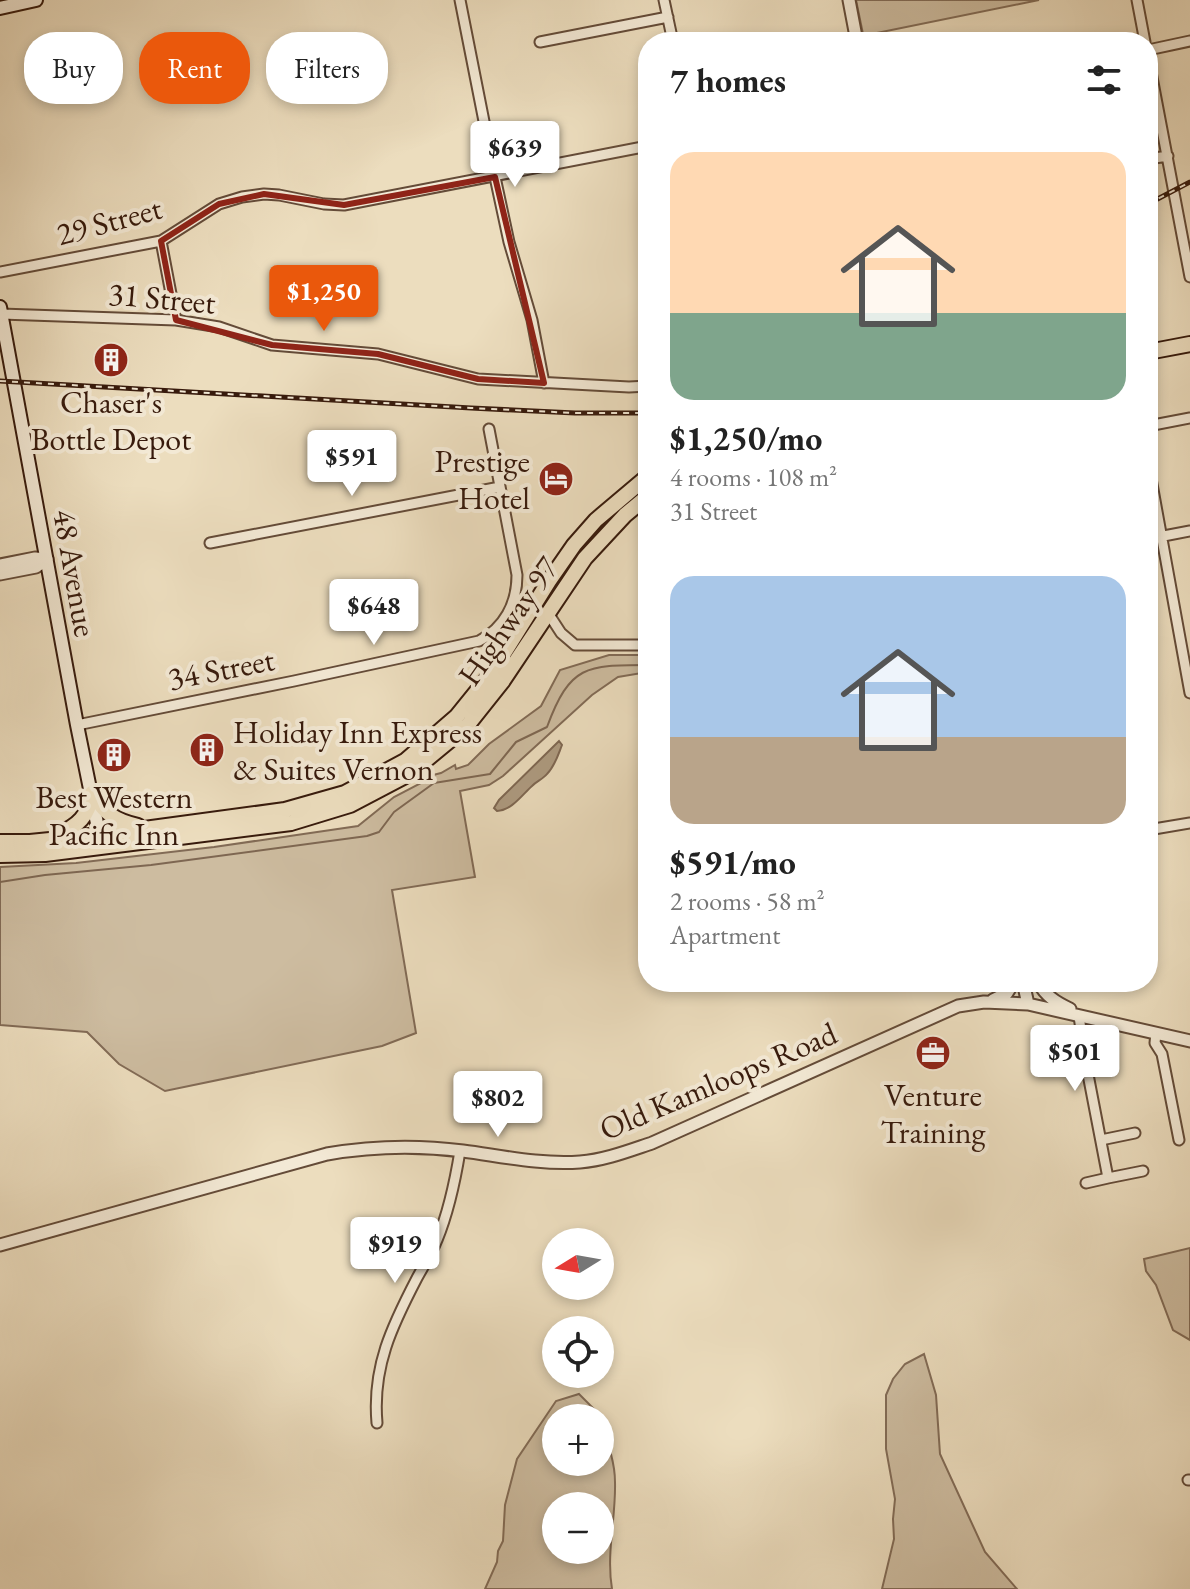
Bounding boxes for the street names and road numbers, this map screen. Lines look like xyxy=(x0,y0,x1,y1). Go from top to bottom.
street label: 29 Street xyxy=(52,187,166,255)
street label: 31 Street xyxy=(107,272,217,324)
street label: 48 Avenue xyxy=(43,506,107,640)
street label: Highway 97 xyxy=(448,548,568,694)
street label: 34 Street xyxy=(164,638,278,700)
street label: Old Kamloops Road xyxy=(593,1012,844,1150)

